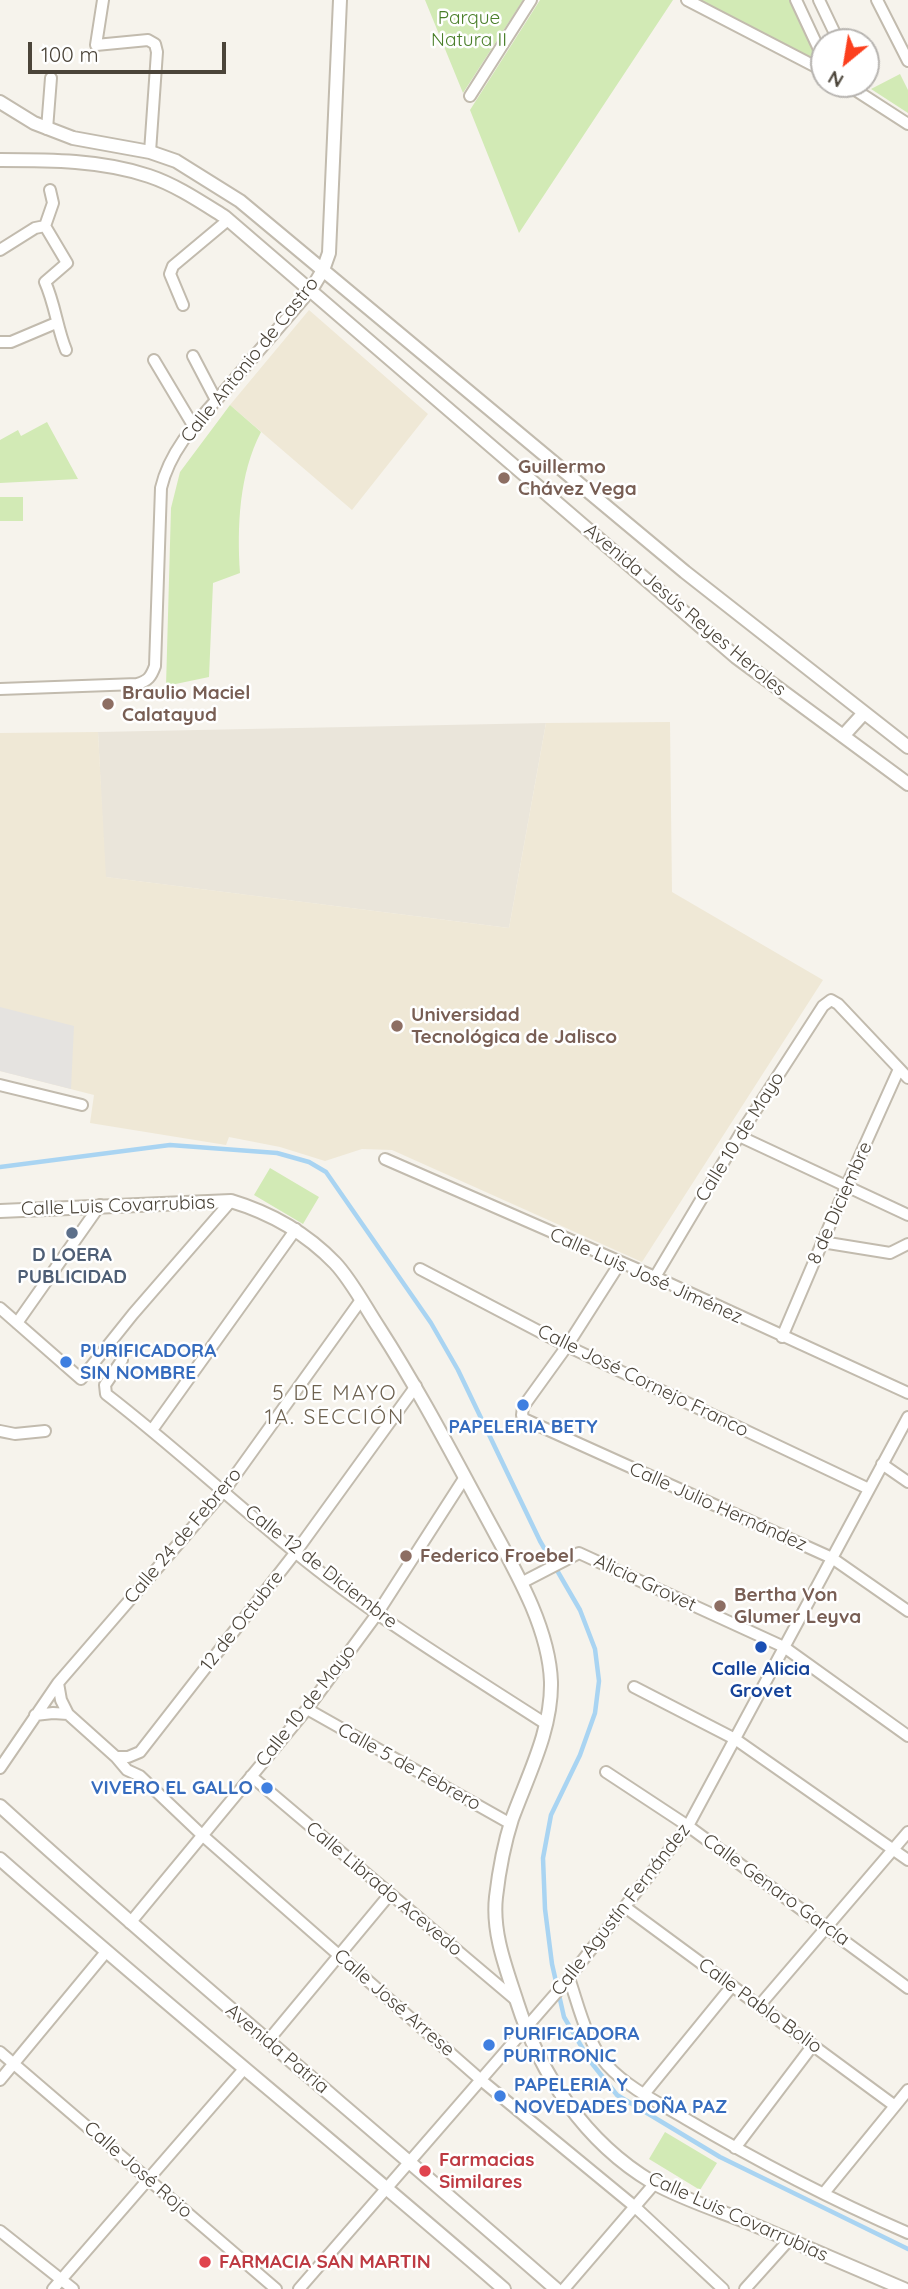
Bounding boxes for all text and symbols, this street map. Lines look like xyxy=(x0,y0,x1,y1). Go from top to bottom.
park label: Parque Natura II xyxy=(431,7,507,51)
scale bar xyxy=(32,28,229,72)
north arrow xyxy=(810,28,880,98)
text: 100 m xyxy=(41,41,99,67)
text: N xyxy=(823,66,848,93)
street label: Calle Antonio de Castro xyxy=(176,273,324,447)
place label: Guillermo Chávez Vega xyxy=(518,456,637,500)
marker: Guillermo Chávez Vega xyxy=(496,470,512,486)
street label: Avenida Jesús Reyes Heroles xyxy=(579,519,791,701)
place label: Braulio Maciel Calatayud xyxy=(122,682,250,726)
marker: Braulio Maciel Calatayud xyxy=(100,696,116,712)
place label: Universidad Tecnológica de Jalisco xyxy=(411,1004,617,1048)
marker: Universidad Tecnológica de Jalisco xyxy=(389,1018,405,1034)
street label: Calle 10 de Mayo xyxy=(691,1068,789,1206)
street label: 8 de Diciembre xyxy=(803,1138,877,1268)
street label: Calle Luis Covarrubias xyxy=(21,1191,215,1221)
street label: Calle Luis José Jiménez xyxy=(546,1223,746,1329)
marker: D LOERA PUBLICIDAD xyxy=(64,1225,80,1241)
place label: D LOERA PUBLICIDAD xyxy=(17,1244,127,1288)
street label: Calle José Cornejo Franco xyxy=(534,1320,752,1442)
place label: PURIFICADORA SIN NOMBRE xyxy=(80,1340,216,1384)
marker: PURIFICADORA SIN NOMBRE xyxy=(58,1354,74,1370)
district label: 5 DE MAYO 1A. SECCIÓN xyxy=(266,1381,404,1431)
marker: PAPELERIA BETY xyxy=(515,1397,531,1413)
place label: PAPELERIA BETY xyxy=(448,1416,598,1438)
street label: Calle Julio Hernández xyxy=(626,1458,810,1556)
street label: Calle 24 de Febrero xyxy=(120,1464,246,1608)
street label: Calle 12 de Diciembre xyxy=(240,1500,402,1634)
place label: Federico Froebel xyxy=(420,1545,574,1567)
marker: Federico Froebel xyxy=(398,1548,414,1564)
street label: Alicia Grovet xyxy=(590,1549,700,1617)
street label: 12 de Octubre xyxy=(196,1566,288,1676)
place label: Bertha Von Glumer Leyva xyxy=(734,1584,861,1628)
marker: Bertha Von Glumer Leyva xyxy=(712,1598,728,1614)
marker: Calle Alicia Grovet xyxy=(753,1639,769,1655)
street label: Calle 10 de Mayo xyxy=(251,1640,361,1772)
place label: Calle Alicia Grovet xyxy=(712,1658,810,1702)
street label: Calle 5 de Febrero xyxy=(333,1718,485,1816)
place label: VIVERO EL GALLO xyxy=(91,1777,253,1799)
marker: VIVERO EL GALLO xyxy=(259,1780,275,1796)
street label: Calle Librado Acevedo xyxy=(301,1817,467,1961)
street label: Calle Agustín Fernández xyxy=(547,1819,695,2001)
street label: Calle Genaro García xyxy=(698,1829,854,1951)
street label: Calle José Arrese xyxy=(329,1944,459,2062)
street label: Calle Pablo Bolio xyxy=(694,1954,826,2058)
street label: Avenida Patria xyxy=(221,1999,333,2099)
place label: PURIFICADORA PURITRONIC xyxy=(503,2023,639,2067)
marker: PURIFICADORA PURITRONIC xyxy=(481,2037,497,2053)
place label: PAPELERIA Y NOVEDADES DOÑA PAZ xyxy=(514,2074,727,2118)
marker: PAPELERIA Y NOVEDADES DOÑA PAZ xyxy=(492,2088,508,2104)
street label: Calle José Rojo xyxy=(79,2117,197,2223)
place label: Farmacias Similares xyxy=(439,2149,534,2193)
marker: Farmacias Similares xyxy=(417,2163,433,2179)
street label: Calle Luis Covarrubias xyxy=(645,2167,831,2267)
place label: FARMACIA SAN MARTIN xyxy=(219,2251,431,2273)
marker: FARMACIA SAN MARTIN xyxy=(197,2254,213,2270)

